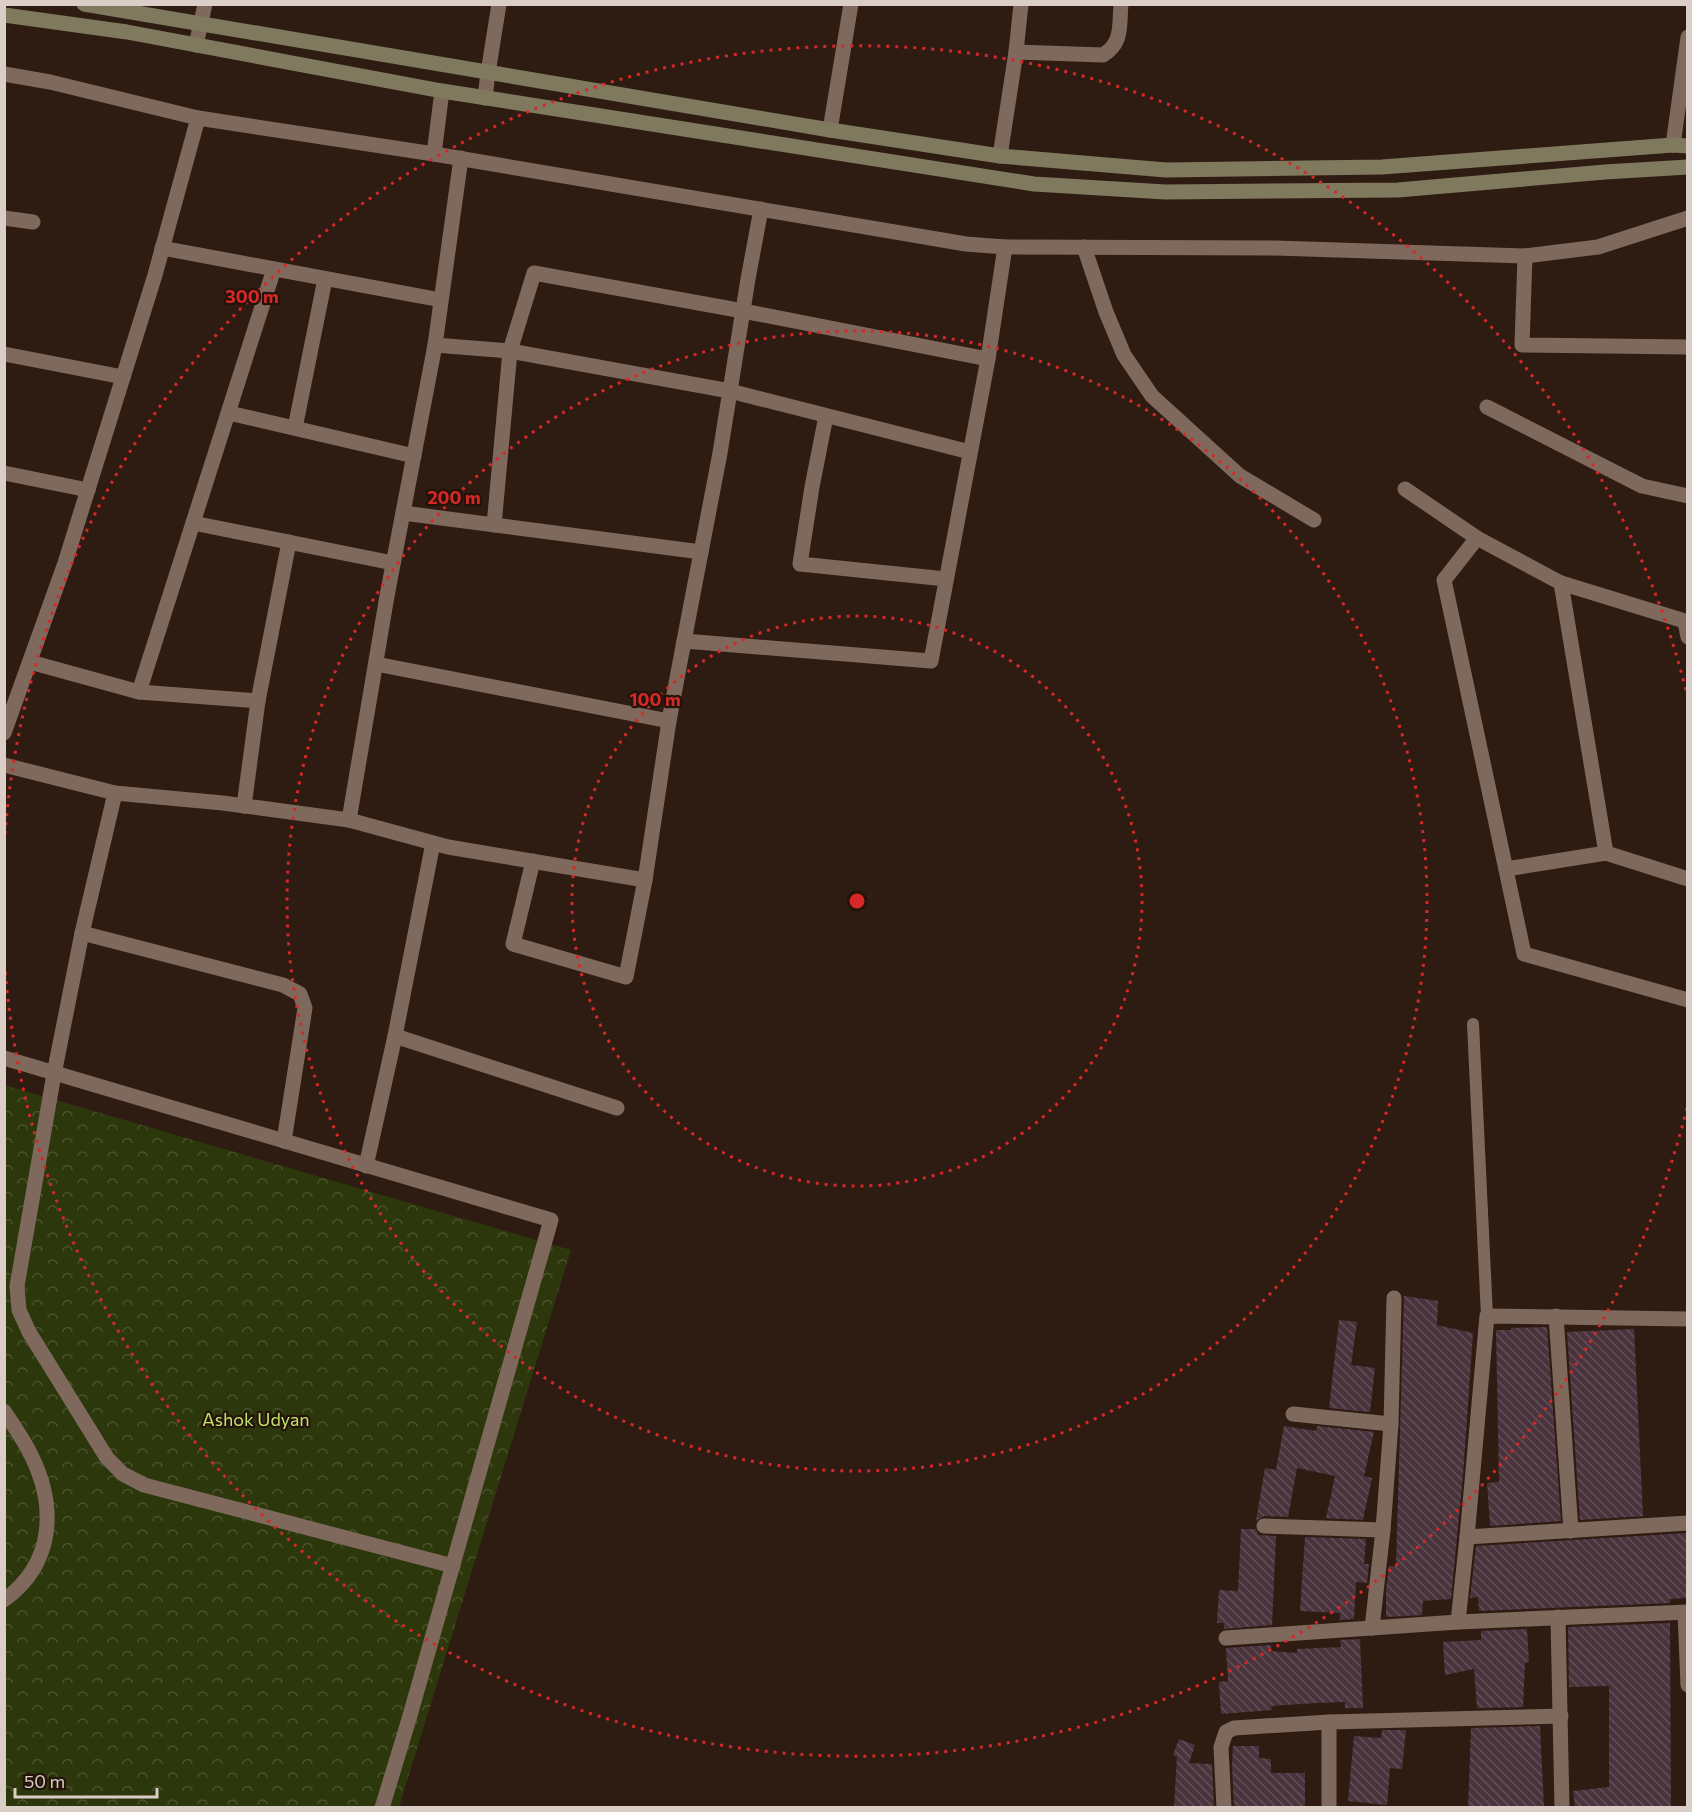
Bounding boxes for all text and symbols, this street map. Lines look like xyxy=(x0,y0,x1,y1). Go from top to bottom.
text: 300 m xyxy=(225,285,279,307)
text: 200 m xyxy=(427,486,481,508)
text: 100 m xyxy=(629,688,681,710)
centre of rings xyxy=(847,891,867,911)
park label: Ashok Udyan xyxy=(202,1408,310,1430)
scale bar xyxy=(15,1761,158,1799)
text: 50 m xyxy=(24,1770,65,1792)

